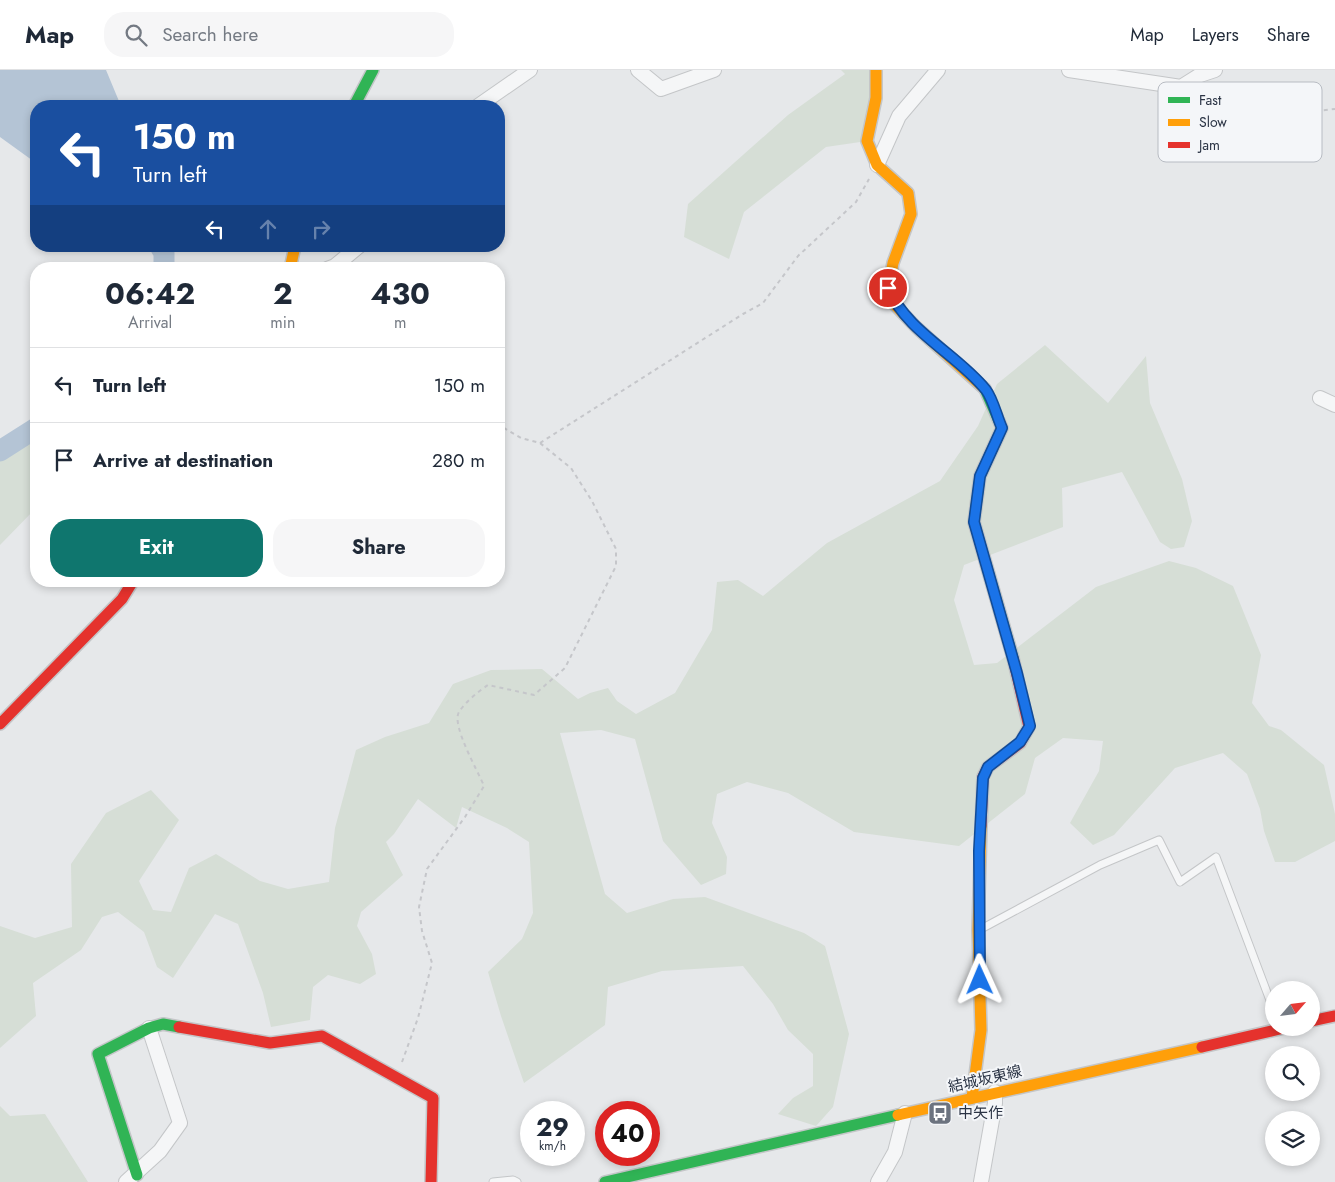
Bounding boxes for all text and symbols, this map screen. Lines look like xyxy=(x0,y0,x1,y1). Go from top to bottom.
search box xyxy=(104,12,454,57)
text: Map xyxy=(25,17,74,52)
icon: search xyxy=(122,21,150,49)
text: Search here xyxy=(162,21,258,48)
text: Map xyxy=(1130,22,1164,48)
text: Layers xyxy=(1192,22,1239,48)
text: Share xyxy=(1267,22,1310,48)
legend xyxy=(1158,82,1322,162)
text: Fast xyxy=(1199,90,1222,110)
text: 150 m xyxy=(133,112,236,162)
text: Slow xyxy=(1199,112,1227,132)
icon: left xyxy=(50,120,115,185)
text: Jam xyxy=(1197,135,1220,155)
text: Turn left xyxy=(133,158,207,190)
icon: left xyxy=(201,215,229,243)
icon: ahead xyxy=(254,215,282,243)
icon: right xyxy=(307,215,335,243)
pin xyxy=(867,267,909,309)
text: 06:42 xyxy=(105,272,195,315)
text: 2 xyxy=(273,272,293,315)
text: 430 xyxy=(370,272,430,315)
icon: arrive xyxy=(874,274,902,302)
text: Arrival xyxy=(128,311,172,334)
text: min xyxy=(270,311,295,334)
text: m xyxy=(394,311,406,334)
icon: left xyxy=(50,371,78,399)
text: Turn left xyxy=(93,372,166,399)
text: 150 m xyxy=(434,372,485,399)
icon: arrive xyxy=(50,446,78,474)
text: Arrive at destination xyxy=(93,447,273,474)
text: 280 m xyxy=(432,447,485,474)
button: Exit xyxy=(50,519,263,577)
button: Share xyxy=(273,519,485,577)
position arrow xyxy=(953,953,1005,1005)
north arrow xyxy=(1265,981,1320,1036)
map controls xyxy=(1265,981,1320,1166)
button: search xyxy=(1265,1046,1320,1101)
street label: 結城坂東線 xyxy=(946,1060,1024,1098)
bus stop icon: 中矢作 xyxy=(927,1100,953,1126)
speed limit sign: 40 xyxy=(595,1101,660,1166)
place label: 中矢作 xyxy=(958,1102,1003,1124)
text: 29 xyxy=(536,1109,569,1145)
button: layers xyxy=(1265,1111,1320,1166)
text: km/h xyxy=(539,1137,566,1155)

